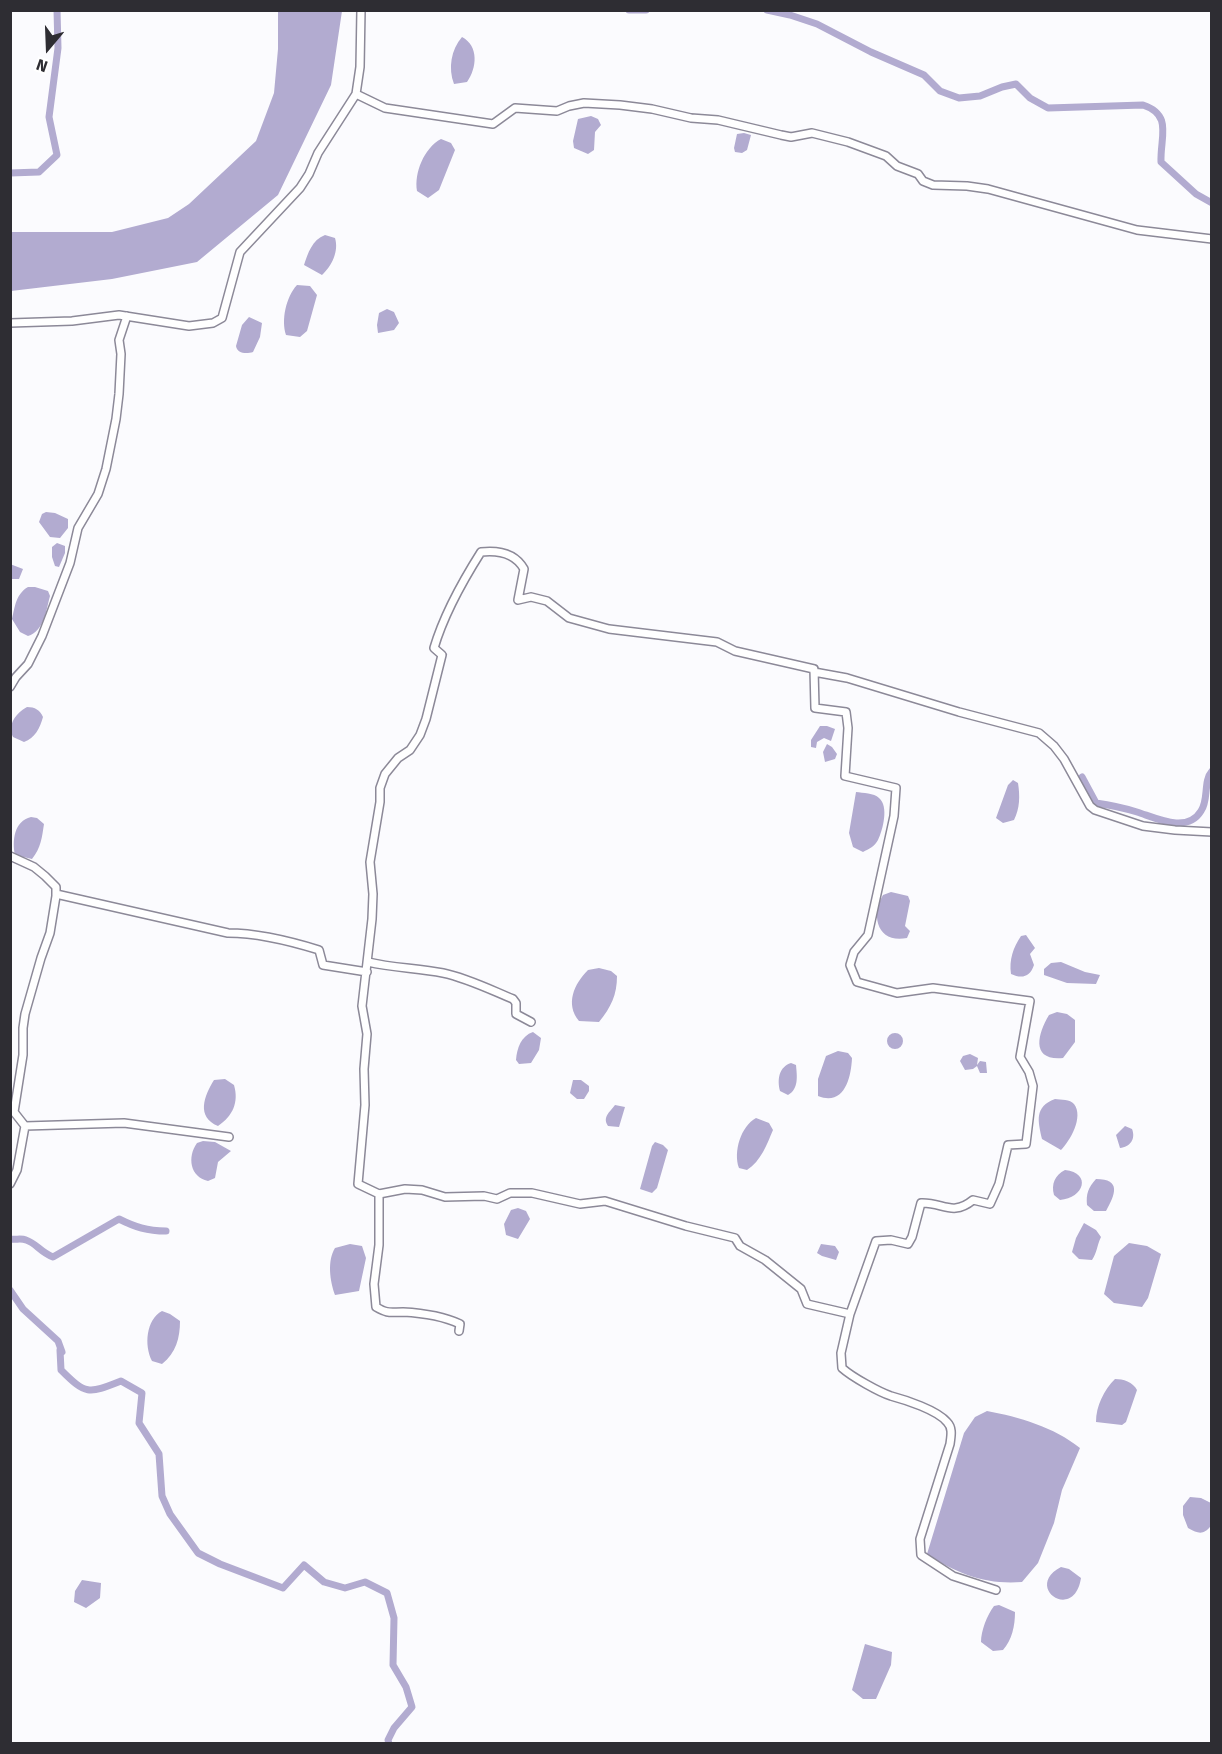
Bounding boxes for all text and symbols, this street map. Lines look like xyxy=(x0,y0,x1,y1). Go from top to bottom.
north arrow xyxy=(18,18,78,78)
text: N xyxy=(34,55,50,76)

